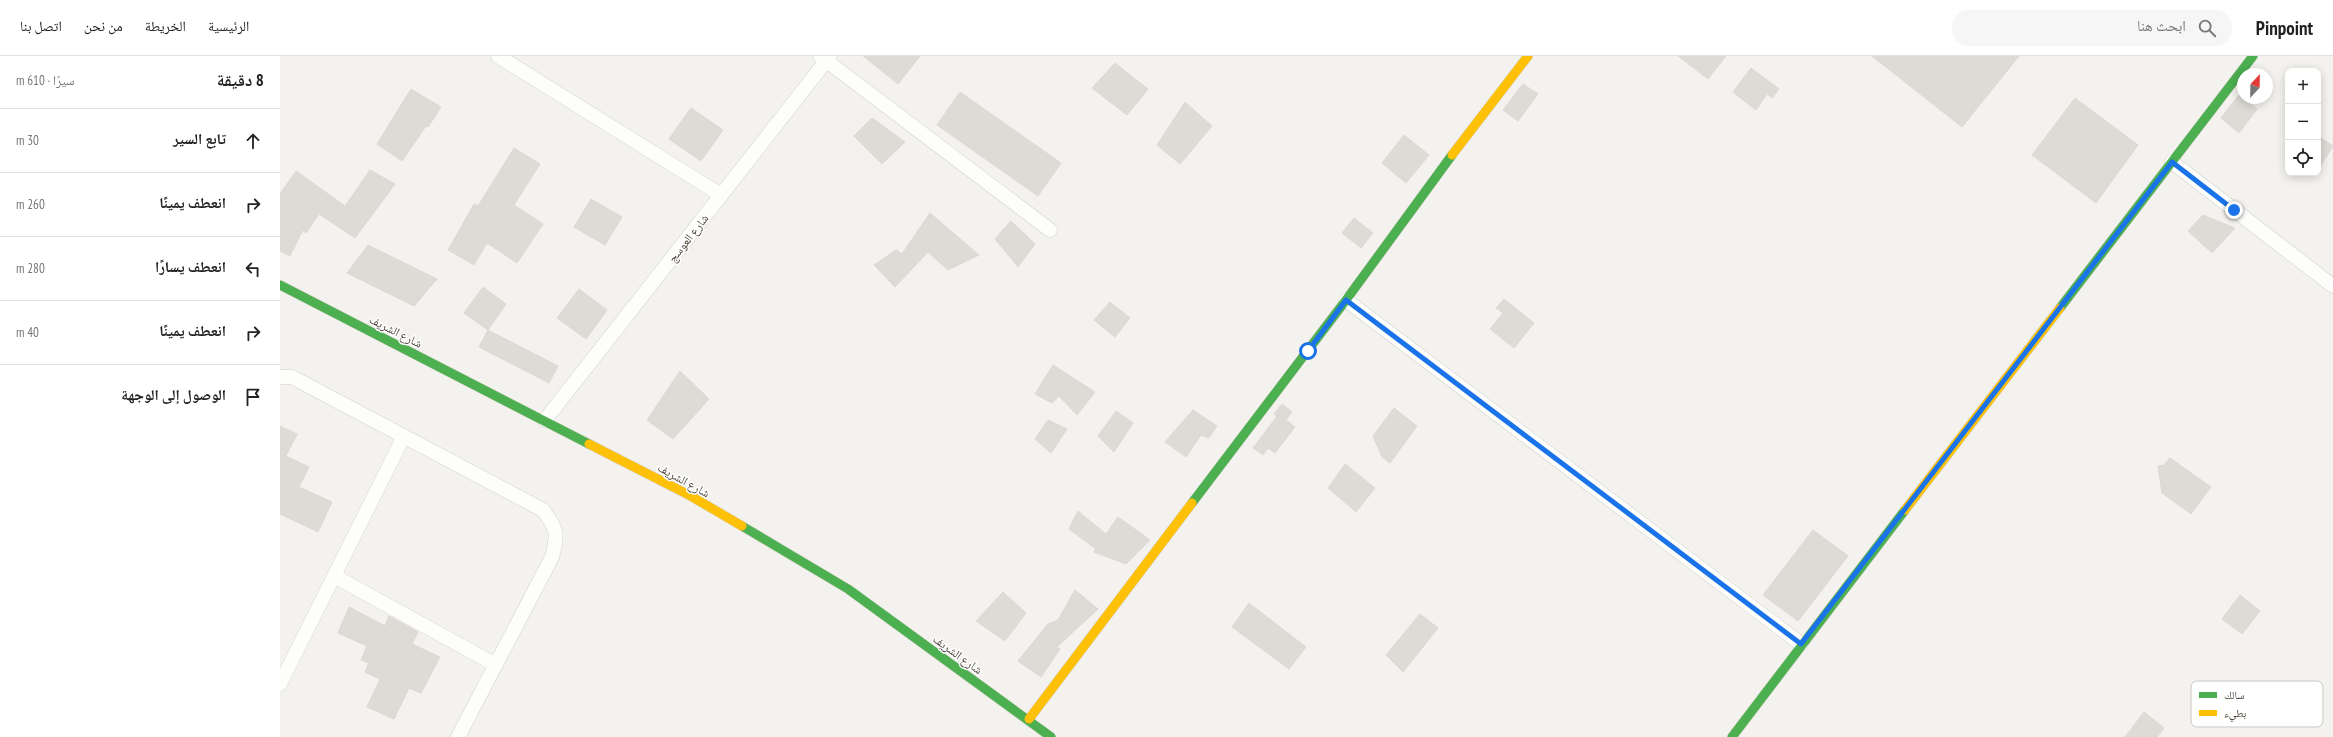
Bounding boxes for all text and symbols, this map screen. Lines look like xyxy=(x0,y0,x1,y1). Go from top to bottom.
search box xyxy=(1952,10,2232,46)
text: ابحث هنا xyxy=(2137,16,2186,35)
text: Pinpoint xyxy=(2256,16,2313,40)
text: اتصل بنا xyxy=(20,17,62,35)
text: من نحن xyxy=(84,17,123,35)
text: الخريطة xyxy=(145,17,186,35)
text: الرئيسية xyxy=(208,17,249,35)
icon: search xyxy=(2196,17,2218,39)
north arrow xyxy=(2237,68,2273,104)
map controls xyxy=(2285,68,2321,176)
button: + xyxy=(2285,68,2321,104)
text: 8 دقيقة xyxy=(217,69,264,91)
text: سيرًا · 610 m xyxy=(16,72,75,89)
button: − xyxy=(2285,104,2321,140)
text: تابع السير xyxy=(173,129,226,148)
icon: ahead xyxy=(242,130,264,152)
text: 30 m xyxy=(16,132,39,149)
button: locate xyxy=(2285,140,2321,176)
text: انعطف يمينًا xyxy=(159,193,226,212)
icon: right xyxy=(242,194,264,216)
text: 260 m xyxy=(16,196,45,213)
route end xyxy=(2225,201,2243,219)
street label: شارع العوسج xyxy=(664,211,712,266)
text: انعطف يسارًا xyxy=(155,257,226,276)
icon: left xyxy=(242,258,264,280)
text: 280 m xyxy=(16,260,45,277)
street label: شارع الشريف xyxy=(367,311,425,352)
text: انعطف يمينًا xyxy=(159,321,226,340)
icon: right xyxy=(242,322,264,344)
text: 40 m xyxy=(16,324,39,341)
route start xyxy=(1299,342,1317,360)
text: الوصول إلى الوجهة xyxy=(121,385,226,404)
icon: arrive xyxy=(242,386,264,408)
street label: شارع الشريف xyxy=(655,460,713,501)
street label: شارع الشريف xyxy=(930,631,986,678)
legend xyxy=(2191,681,2323,727)
text: سالك xyxy=(2224,688,2244,702)
text: بطيء xyxy=(2224,706,2246,722)

